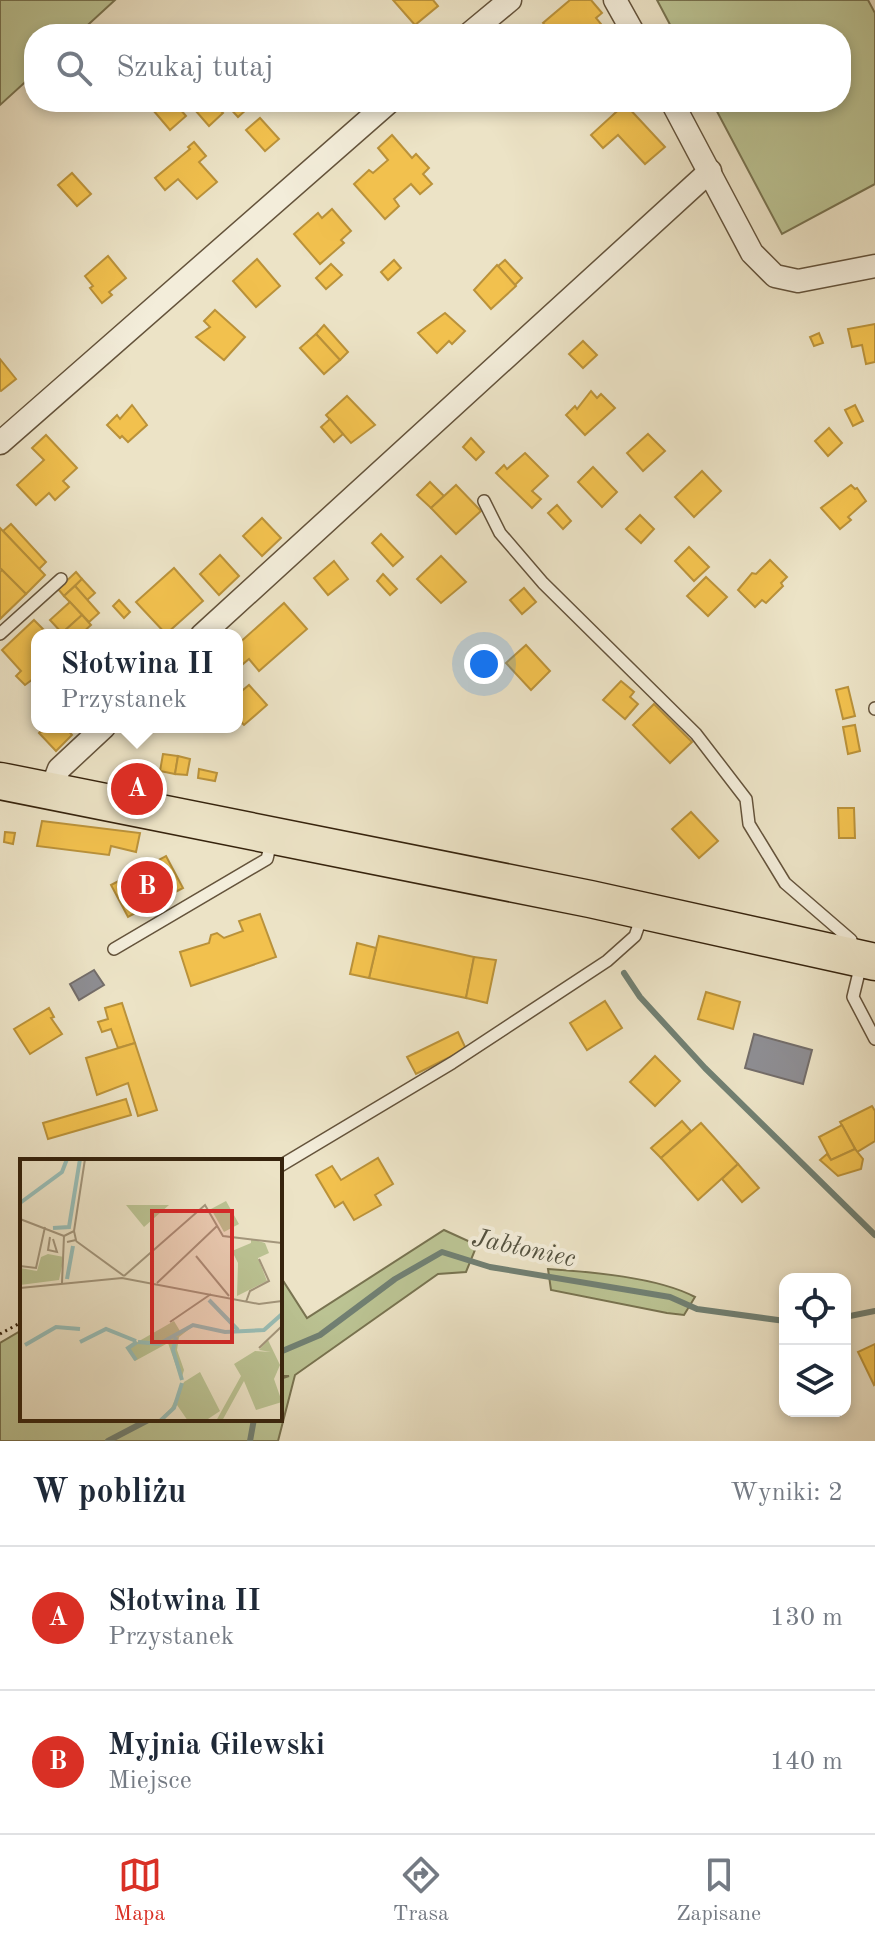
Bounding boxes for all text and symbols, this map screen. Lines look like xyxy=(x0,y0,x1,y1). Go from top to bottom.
search box xyxy=(24,24,851,112)
icon: search xyxy=(52,46,96,90)
text: Szukaj tutaj xyxy=(116,53,274,83)
popup xyxy=(31,629,243,733)
your location xyxy=(464,644,504,684)
text: Słotwina II xyxy=(61,650,213,680)
text: Przystanek xyxy=(61,687,187,713)
pin: A xyxy=(111,759,163,819)
pin: B xyxy=(121,857,173,917)
inset map xyxy=(20,1159,282,1421)
water label: Jabłoniec xyxy=(470,1225,578,1273)
map controls xyxy=(779,1273,851,1417)
button: locate xyxy=(779,1273,851,1345)
button: layers xyxy=(779,1345,851,1417)
text: W pobliżu xyxy=(32,1476,187,1510)
text: Wyniki: 2 xyxy=(730,1480,843,1506)
text: Słotwina II xyxy=(108,1587,261,1617)
text: A xyxy=(48,1605,68,1631)
text: 130 m xyxy=(770,1605,843,1631)
text: Przystanek xyxy=(108,1624,234,1650)
text: Myjnia Gilewski xyxy=(108,1731,325,1761)
text: B xyxy=(49,1749,67,1775)
text: 140 m xyxy=(770,1749,843,1775)
text: Miejsce xyxy=(108,1768,192,1794)
tab: Mapa xyxy=(114,1853,165,1928)
tab: Trasa xyxy=(393,1853,449,1928)
tab: Zapisane xyxy=(676,1853,761,1928)

